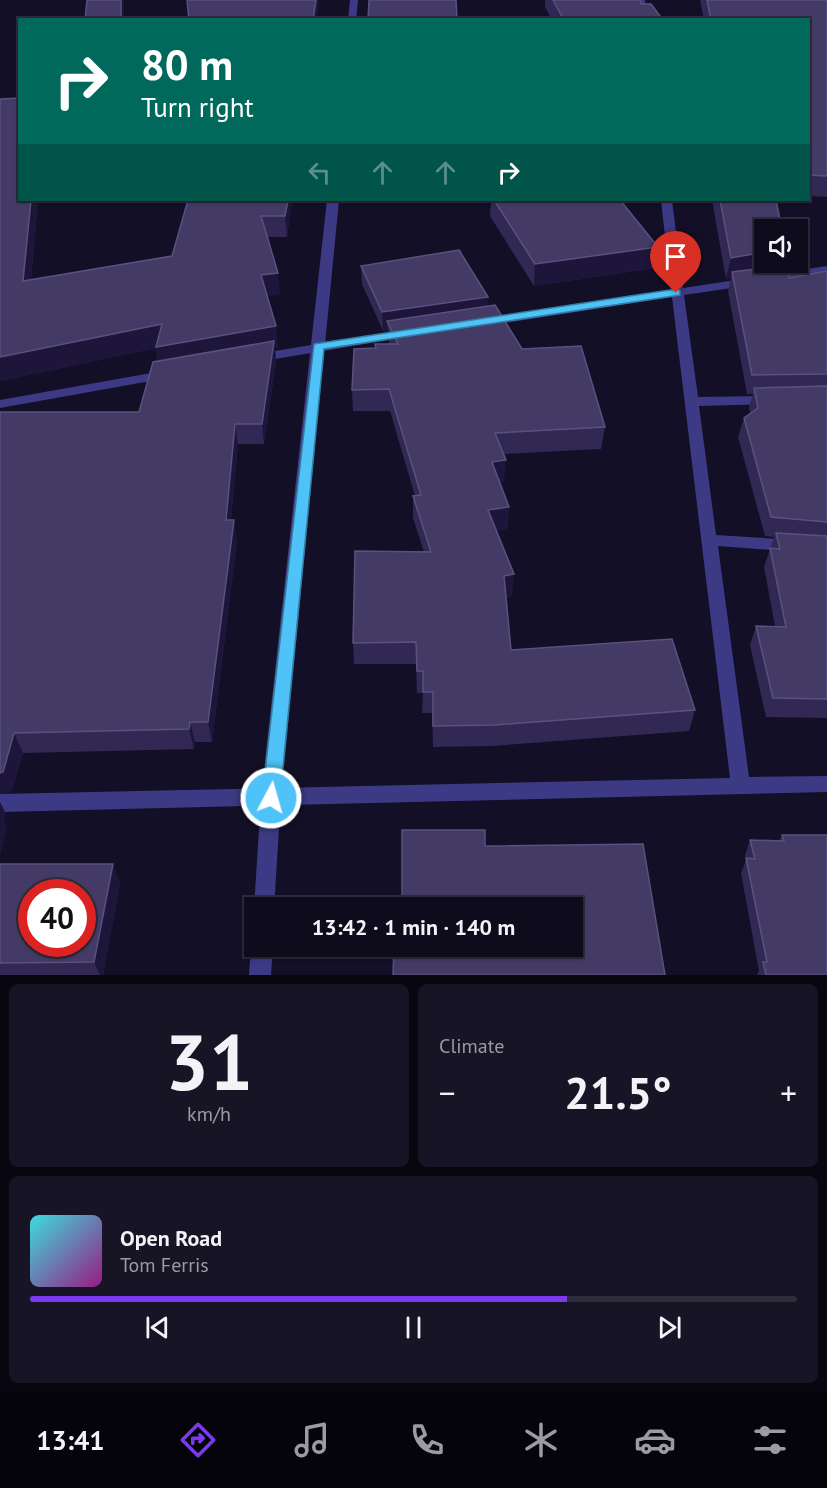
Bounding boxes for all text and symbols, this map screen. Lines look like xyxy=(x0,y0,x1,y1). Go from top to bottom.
text: 80 m xyxy=(141,37,233,92)
icon: right xyxy=(42,42,120,120)
text: Turn right xyxy=(141,90,254,124)
icon: left xyxy=(303,156,336,189)
icon: ahead xyxy=(366,156,399,189)
icon: ahead xyxy=(429,156,462,189)
icon: right xyxy=(492,156,525,189)
map controls xyxy=(754,219,808,273)
button: sound xyxy=(754,219,808,273)
pin xyxy=(650,231,701,293)
icon: arrive xyxy=(659,240,692,273)
position arrow xyxy=(239,766,303,830)
speed limit sign: 40 xyxy=(18,879,96,957)
text: 13:42 · 1 min · 140 m xyxy=(312,913,515,941)
text: 31 xyxy=(165,1011,253,1112)
text: Climate xyxy=(439,1033,505,1059)
text: 21.5° xyxy=(564,1063,672,1121)
text: − xyxy=(439,1071,456,1114)
text: + xyxy=(780,1071,797,1114)
text: km/h xyxy=(187,1101,231,1127)
text: Open Road xyxy=(120,1224,222,1252)
text: Tom Ferris xyxy=(120,1252,209,1278)
icon: previous xyxy=(141,1311,174,1344)
icon: pause xyxy=(397,1311,430,1344)
icon: next xyxy=(653,1311,686,1344)
icon: directions xyxy=(177,1419,219,1461)
icon: music xyxy=(291,1419,333,1461)
icon: phone xyxy=(406,1419,448,1461)
icon: climate xyxy=(520,1419,562,1461)
icon: car xyxy=(634,1419,676,1461)
icon: filters xyxy=(749,1419,791,1461)
text: 13:41 xyxy=(36,1423,105,1457)

